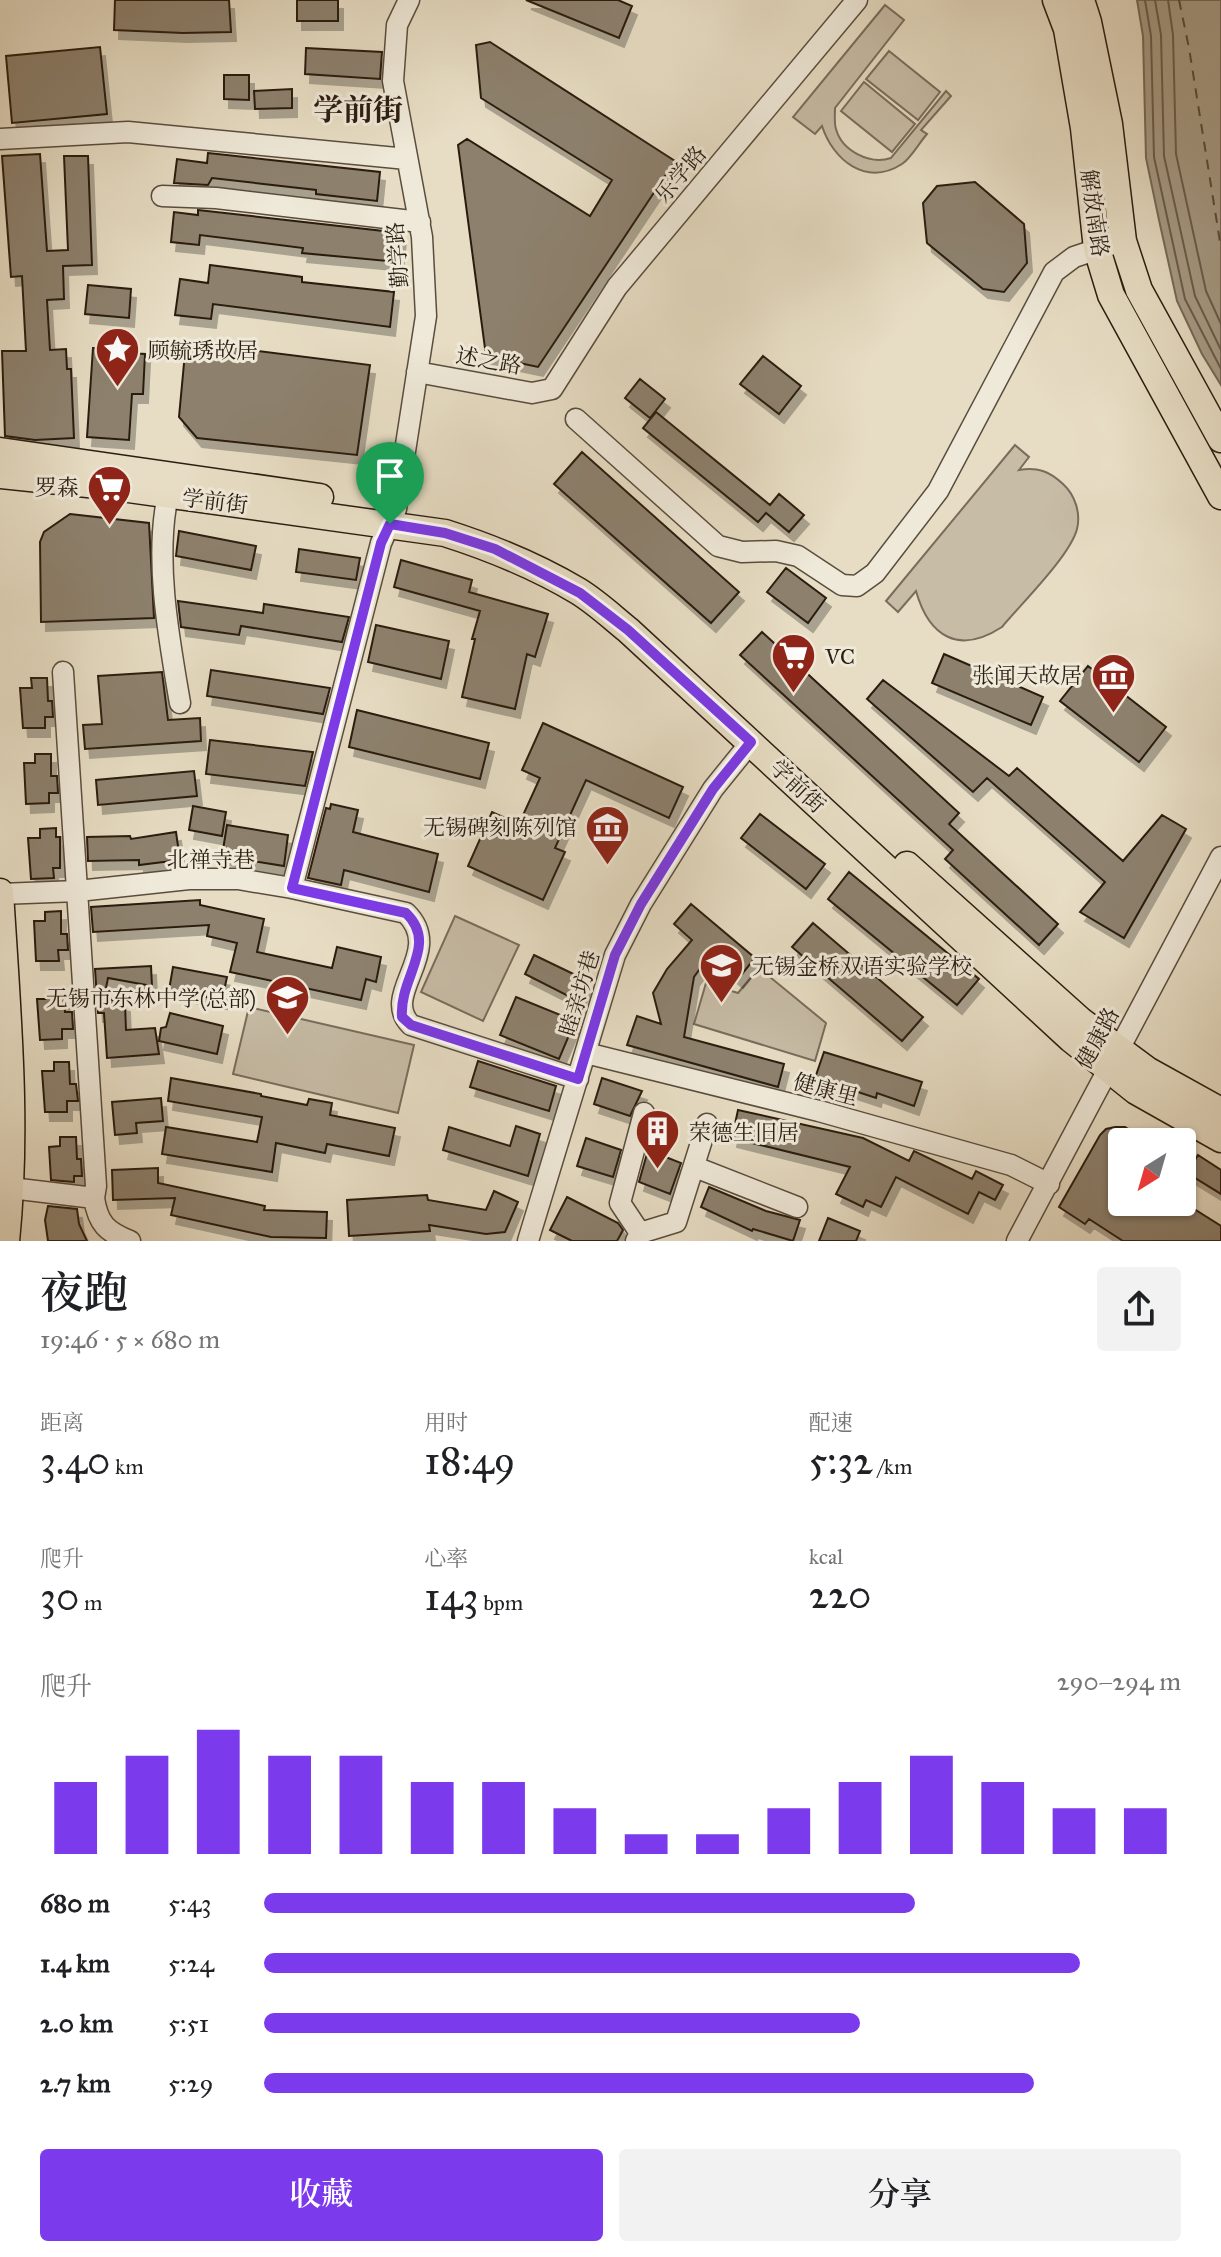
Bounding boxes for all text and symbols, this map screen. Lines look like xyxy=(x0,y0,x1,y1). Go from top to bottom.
district label: 学前街 xyxy=(313,92,403,128)
street label: 乐学路 xyxy=(649,140,712,208)
street label: 解放南路 xyxy=(1075,168,1114,259)
street label: 勤学路 xyxy=(381,221,414,289)
place icon: 顾毓琇故居 xyxy=(93,326,141,389)
place label: 顾毓琇故居 xyxy=(148,337,258,364)
street label: 述之路 xyxy=(454,341,524,380)
pin xyxy=(356,442,424,524)
icon: arrive xyxy=(368,454,412,498)
supermarket icon: 罗森 xyxy=(86,463,134,526)
place label: 罗森 xyxy=(35,474,79,501)
street label: 学前街 xyxy=(181,484,249,519)
supermarket icon: VC xyxy=(770,632,818,695)
place label: VC xyxy=(824,643,855,670)
museum icon: 张闻天故居 xyxy=(1089,651,1137,714)
place label: 张闻天故居 xyxy=(972,662,1082,689)
street label: 学前街 xyxy=(764,754,831,819)
museum icon: 无锡碑刻陈列馆 xyxy=(584,803,632,866)
place label: 无锡碑刻陈列馆 xyxy=(423,814,577,841)
street label: 北禅寺巷 xyxy=(167,846,255,873)
school or university icon: 无锡金桥双语实验学校 xyxy=(697,942,745,1005)
street label: 睦亲坊巷 xyxy=(554,947,605,1039)
place label: 无锡金桥双语实验学校 xyxy=(752,953,972,980)
school or university icon: 无锡市东林中学(总部) xyxy=(263,974,311,1037)
place label: 无锡市东林中学(总部) xyxy=(46,985,256,1012)
street label: 健康路 xyxy=(1070,1003,1125,1074)
street label: 健康里 xyxy=(790,1068,861,1111)
building icon: 荣德生旧居 xyxy=(634,1108,682,1171)
place label: 荣德生旧居 xyxy=(689,1119,799,1146)
north arrow xyxy=(1108,1128,1196,1216)
map controls xyxy=(1108,1128,1196,1216)
text: 夜跑 xyxy=(40,1266,128,1320)
button: share xyxy=(1097,1267,1181,1351)
text: 19:46 · 5 × 680 m xyxy=(40,1323,220,1355)
text: 距离 xyxy=(40,1409,84,1436)
text: 用时 xyxy=(424,1409,468,1436)
text: 配速 xyxy=(809,1409,853,1436)
text: 3.40 xyxy=(40,1436,110,1485)
text: 18:49 xyxy=(424,1436,515,1485)
text: 5:32 xyxy=(809,1436,873,1485)
text: km xyxy=(110,1453,144,1480)
text: /km xyxy=(873,1453,912,1480)
text: kcal xyxy=(809,1543,843,1570)
text: 爬升 xyxy=(40,1545,84,1572)
text: 心率 xyxy=(424,1545,468,1572)
text: 220 xyxy=(809,1570,871,1619)
text: 30 xyxy=(40,1572,79,1621)
text: 143 xyxy=(424,1572,478,1621)
text: m xyxy=(79,1589,103,1616)
text: bpm xyxy=(478,1589,523,1616)
text: 290–294 m xyxy=(1057,1665,1181,1697)
text: 爬升 xyxy=(40,1670,92,1702)
text: 680 m xyxy=(40,1887,110,1919)
text: 5:43 xyxy=(168,1887,212,1919)
text: 1.4 km xyxy=(40,1947,110,1979)
text: 5:24 xyxy=(168,1947,214,1979)
text: 2.0 km xyxy=(40,2007,113,2039)
text: 5:51 xyxy=(168,2007,209,2039)
text: 2.7 km xyxy=(40,2067,111,2099)
text: 5:29 xyxy=(168,2067,213,2099)
button: 收藏 xyxy=(40,2149,603,2241)
button: 分享 xyxy=(619,2149,1181,2241)

